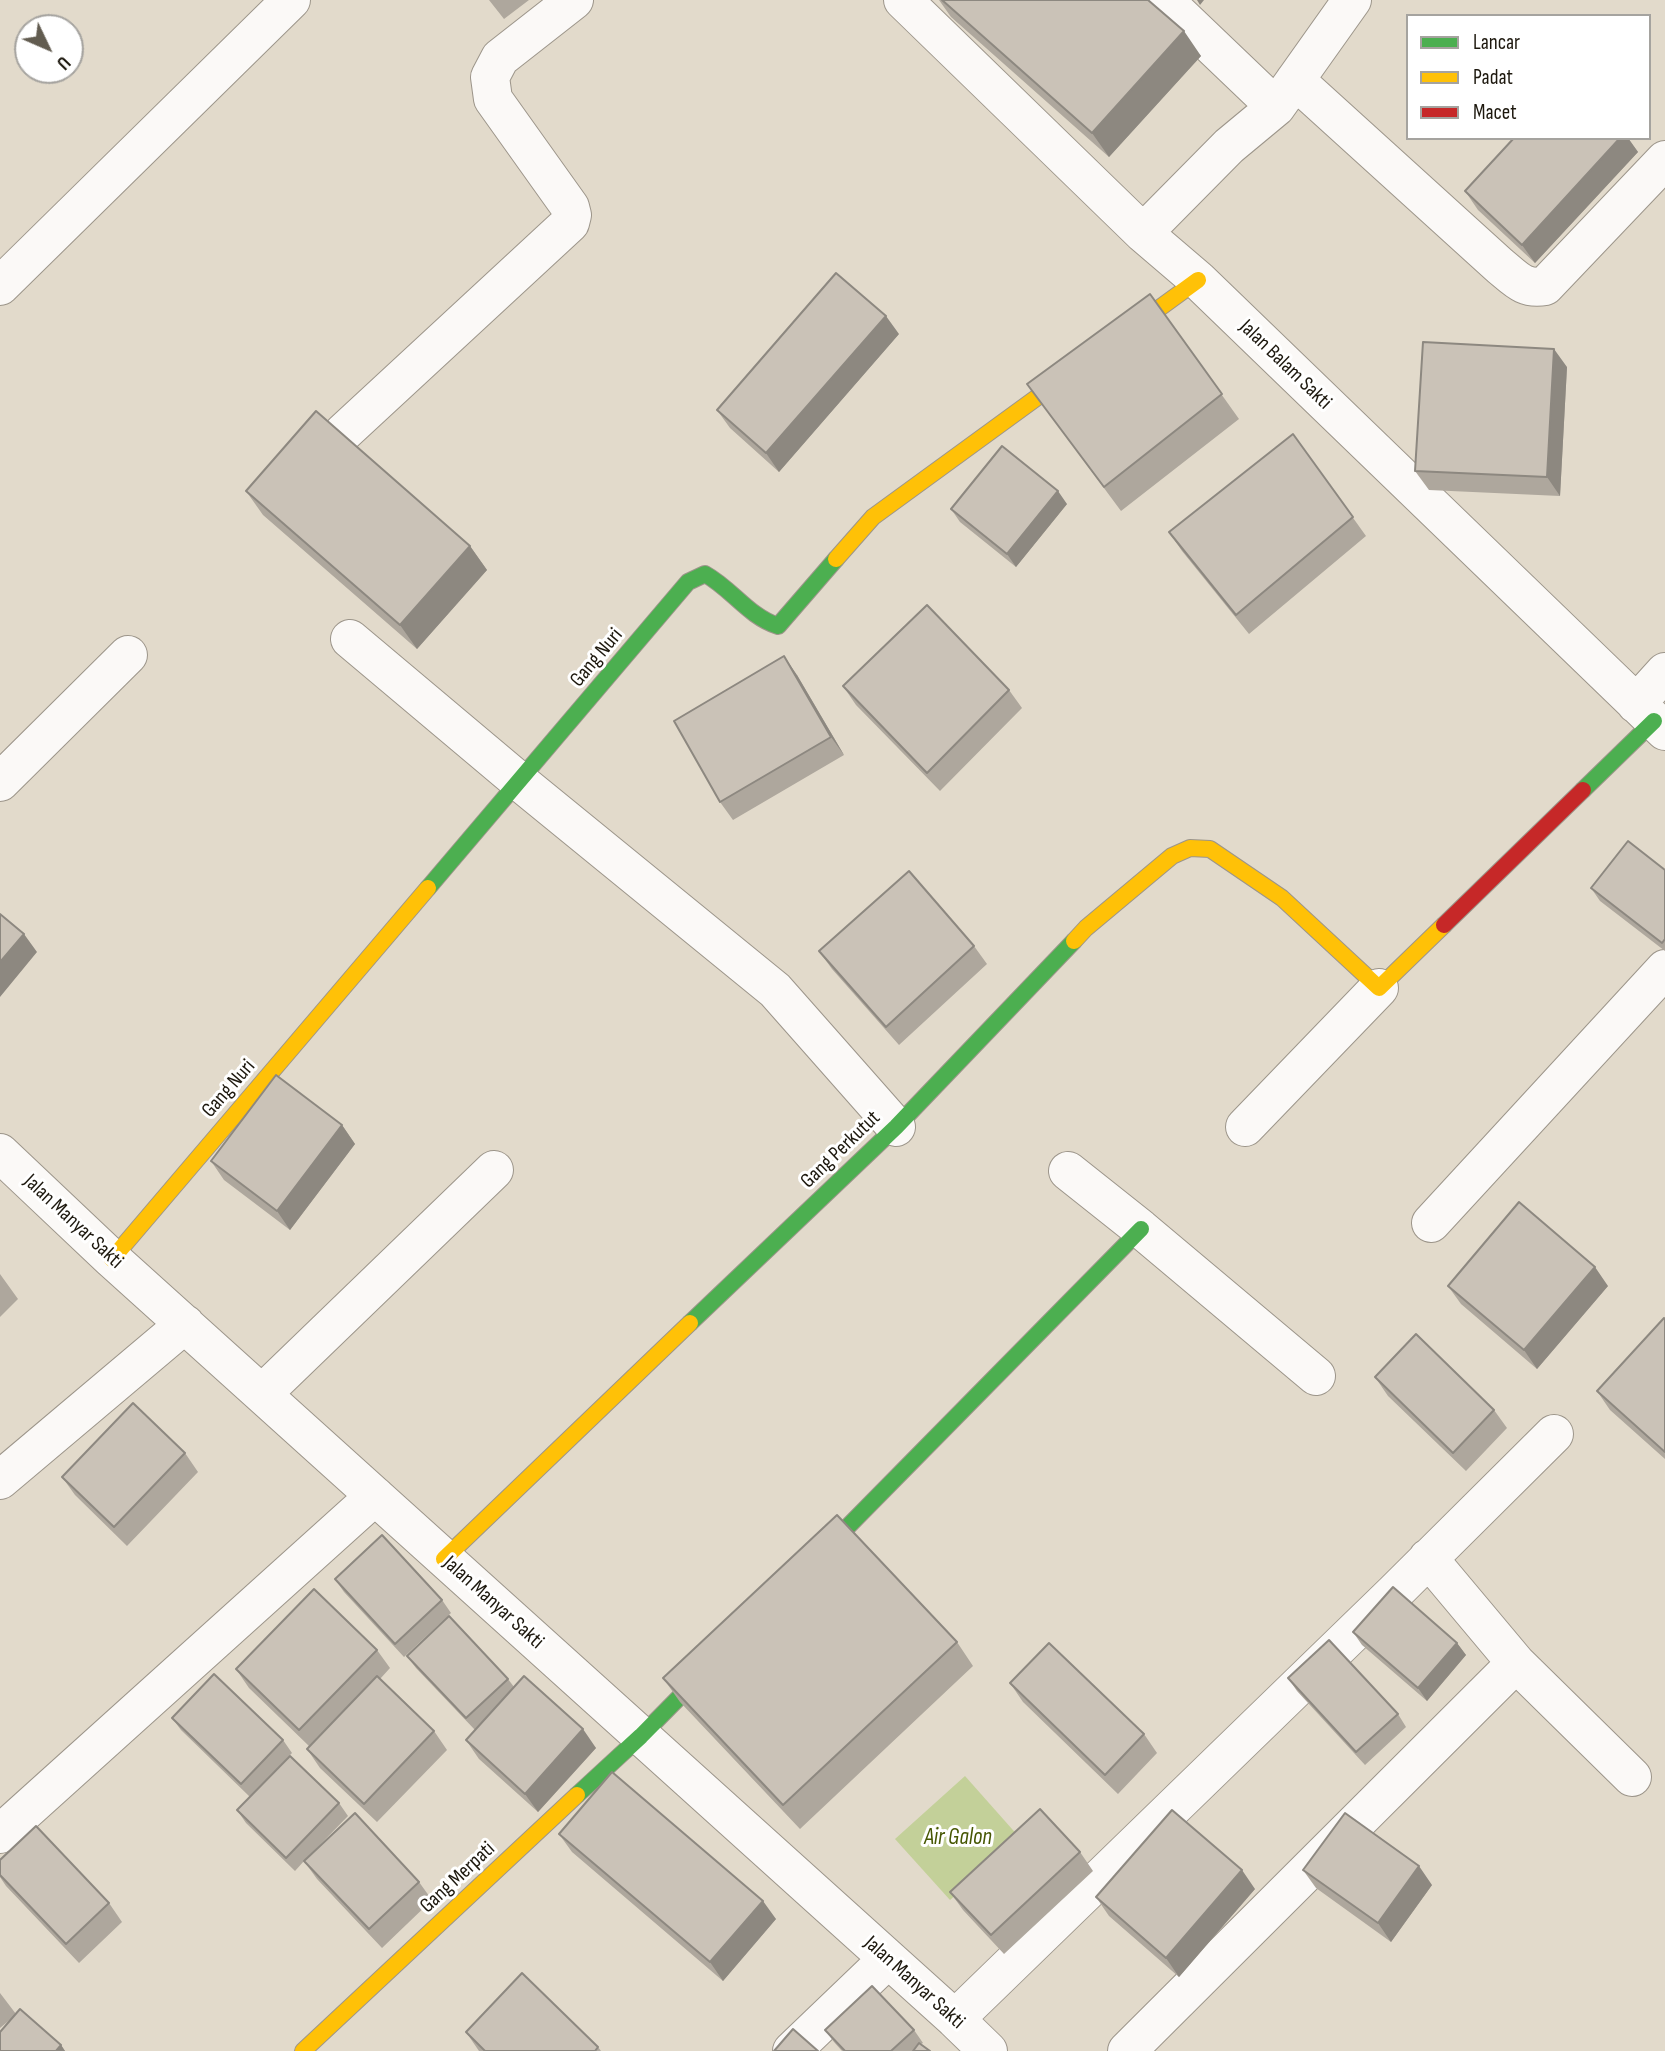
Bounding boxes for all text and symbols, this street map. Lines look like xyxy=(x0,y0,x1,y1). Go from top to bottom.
north arrow xyxy=(14,14,84,84)
legend xyxy=(1406,14,1651,140)
text: Lancar xyxy=(1473,30,1520,55)
text: U xyxy=(51,51,75,74)
text: Padat xyxy=(1473,65,1513,90)
text: Macet xyxy=(1473,100,1517,125)
street label: Jalan Balam Sakti xyxy=(1234,315,1336,415)
street label: Gang Nuri xyxy=(565,624,629,692)
street label: Gang Nuri xyxy=(197,1055,261,1123)
street label: Gang Perkutut xyxy=(796,1106,886,1194)
street label: Jalan Manyar Sakti xyxy=(18,1170,128,1274)
street label: Jalan Manyar Sakti xyxy=(437,1551,549,1655)
water label: Air Galon xyxy=(924,1824,992,1852)
street label: Gang Merpati xyxy=(415,1837,501,1919)
street label: Jalan Manyar Sakti xyxy=(858,1931,970,2035)

